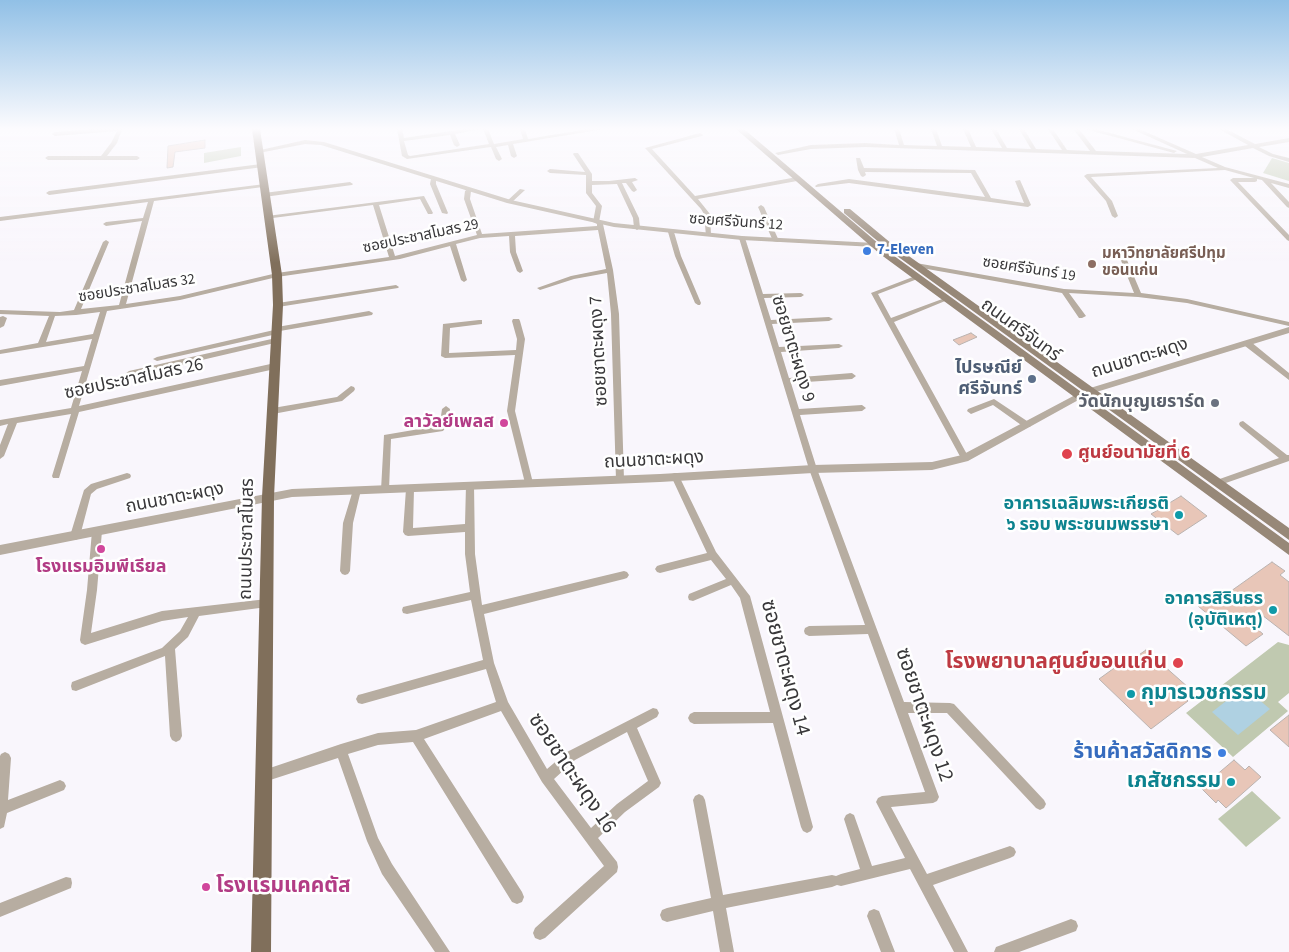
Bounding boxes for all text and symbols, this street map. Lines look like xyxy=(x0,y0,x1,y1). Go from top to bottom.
street label: ซอยศรีจันทร์ 12 xyxy=(688,211,784,235)
street label: ซอยประชาสโมสร 29 xyxy=(361,216,481,258)
place label: 7-Eleven xyxy=(877,242,934,260)
marker: 7-Eleven xyxy=(861,245,873,257)
place label: มหาวิทยาลัยศรีปทุม ขอนแก่น xyxy=(1102,246,1226,281)
street label: ซอยศรีจันทร์ 19 xyxy=(981,254,1077,286)
marker: มหาวิทยาลัยศรีปทุม ขอนแก่น xyxy=(1086,258,1098,270)
street label: ซอยประชาสโมสร 32 xyxy=(77,271,197,307)
street label: ซอยชาตะผดุง 9 xyxy=(765,293,819,405)
street label: ซอยชาตะผดุง 7 xyxy=(586,295,614,407)
street label: ถนนศรีจันทร์ xyxy=(976,295,1064,367)
street label: ถนนชาตะผดุง xyxy=(1089,334,1191,384)
street label: ซอยประชาสโมสร 26 xyxy=(63,355,205,405)
place label: ไปรษณีย์ ศรีจันทร์ xyxy=(955,358,1022,400)
marker: ไปรษณีย์ ศรีจันทร์ xyxy=(1026,373,1038,385)
place label: วัดนักบุญเยราร์ด xyxy=(1078,392,1205,414)
marker: วัดนักบุญเยราร์ด xyxy=(1209,397,1221,409)
place label: ลาวัลย์เพลส xyxy=(404,412,494,434)
marker: ลาวัลย์เพลส xyxy=(498,417,510,429)
place label: ศูนย์อนามัยที่ 6 xyxy=(1078,443,1190,465)
marker: ศูนย์อนามัยที่ 6 xyxy=(1060,447,1074,461)
street label: ถนนชาตะผดุง xyxy=(603,448,705,474)
street label: ถนนประชาสโมสร xyxy=(236,478,260,600)
street label: ถนนชาตะผดุง xyxy=(124,479,226,519)
place label: อาคารเฉลิมพระเกียรติ ๖ รอบ พระชนมพรรษา xyxy=(1004,494,1169,536)
marker: อาคารเฉลิมพระเกียรติ ๖ รอบ พระชนมพรรษา xyxy=(1173,509,1185,521)
marker: โรงแรมอิมพีเรียล xyxy=(95,543,107,555)
place label: โรงแรมอิมพีเรียล xyxy=(35,557,167,579)
place label: อาคารสิรินธร (อุบัติเหตุ) xyxy=(1165,589,1263,632)
street label: ซอยชาตะผดุง 14 xyxy=(754,597,814,739)
marker: อาคารสิรินธร (อุบัติเหตุ) xyxy=(1267,604,1279,616)
street label: ซอยชาตะผดุง 12 xyxy=(888,645,958,785)
place label: โรงพยาบาลศูนย์ขอนแก่น xyxy=(945,650,1167,676)
marker: โรงพยาบาลศูนย์ขอนแก่น xyxy=(1171,656,1185,670)
place label: กุมารเวชกรรม xyxy=(1141,681,1267,707)
marker: กุมารเวชกรรม xyxy=(1125,688,1137,700)
street label: ซอยชาตะผดุง 16 xyxy=(522,709,620,839)
place label: ร้านค้าสวัสดิการ xyxy=(1073,740,1212,766)
marker: ร้านค้าสวัสดิการ xyxy=(1216,747,1228,759)
place label: เภสัชกรรม xyxy=(1127,769,1221,795)
marker: เภสัชกรรม xyxy=(1225,776,1237,788)
place label: โรงแรมแคคตัส xyxy=(216,874,351,900)
marker: โรงแรมแคคตัส xyxy=(200,881,212,893)

